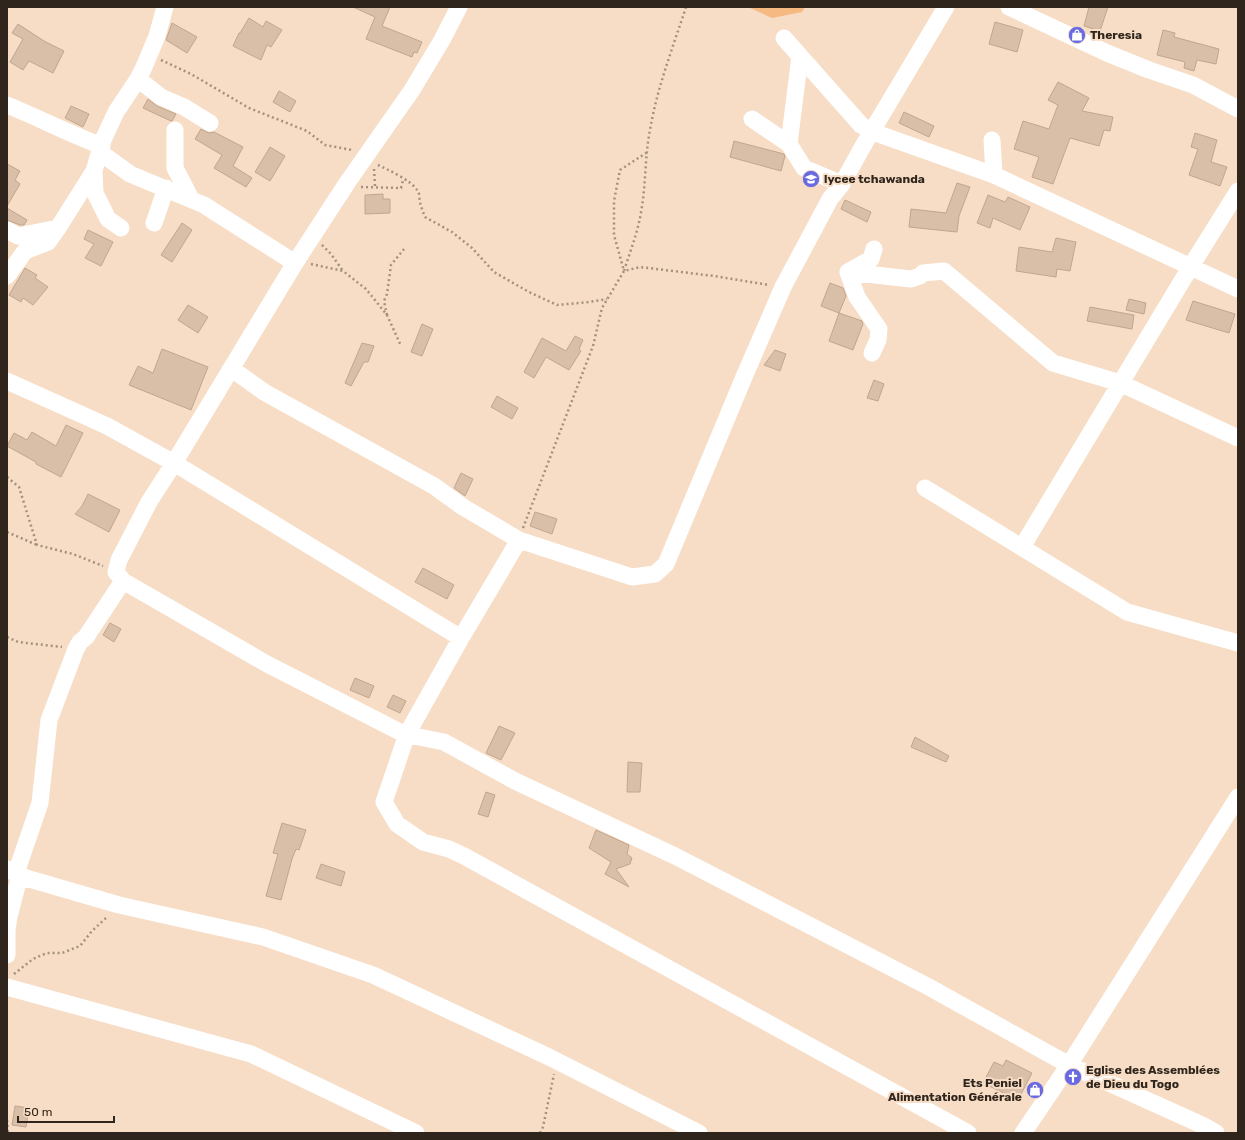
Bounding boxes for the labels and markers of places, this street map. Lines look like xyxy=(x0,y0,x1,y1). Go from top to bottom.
shop icon: Theresia xyxy=(1067,25,1087,45)
place label: Theresia xyxy=(1090,28,1142,42)
school or university icon: lycee tchawanda xyxy=(801,169,821,189)
place label: lycee tchawanda xyxy=(824,172,925,186)
place label: Eglise des Assemblées de Dieu du Togo xyxy=(1086,1063,1220,1091)
church icon: Eglise des Assemblées de Dieu du Togo xyxy=(1063,1067,1083,1087)
place label: Ets Peniel Alimentation Générale xyxy=(888,1076,1022,1104)
shop icon: Ets Peniel Alimentation Générale xyxy=(1025,1080,1045,1100)

